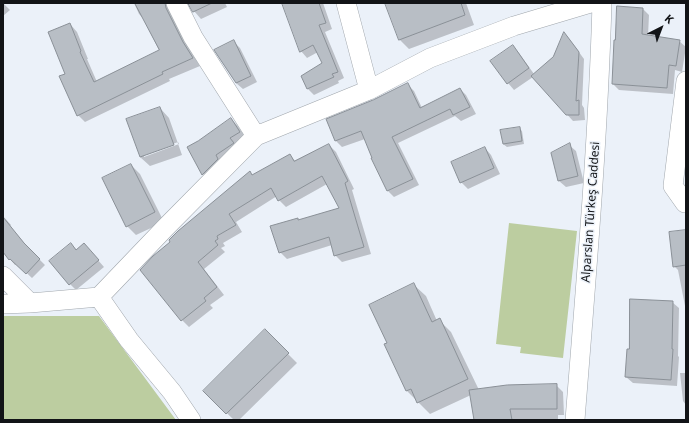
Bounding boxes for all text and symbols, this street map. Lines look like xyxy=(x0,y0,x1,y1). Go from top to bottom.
north arrow xyxy=(641,8,681,48)
text: K xyxy=(662,11,677,27)
street label: Alparslan Türkeş Caddesi xyxy=(579,141,603,283)

